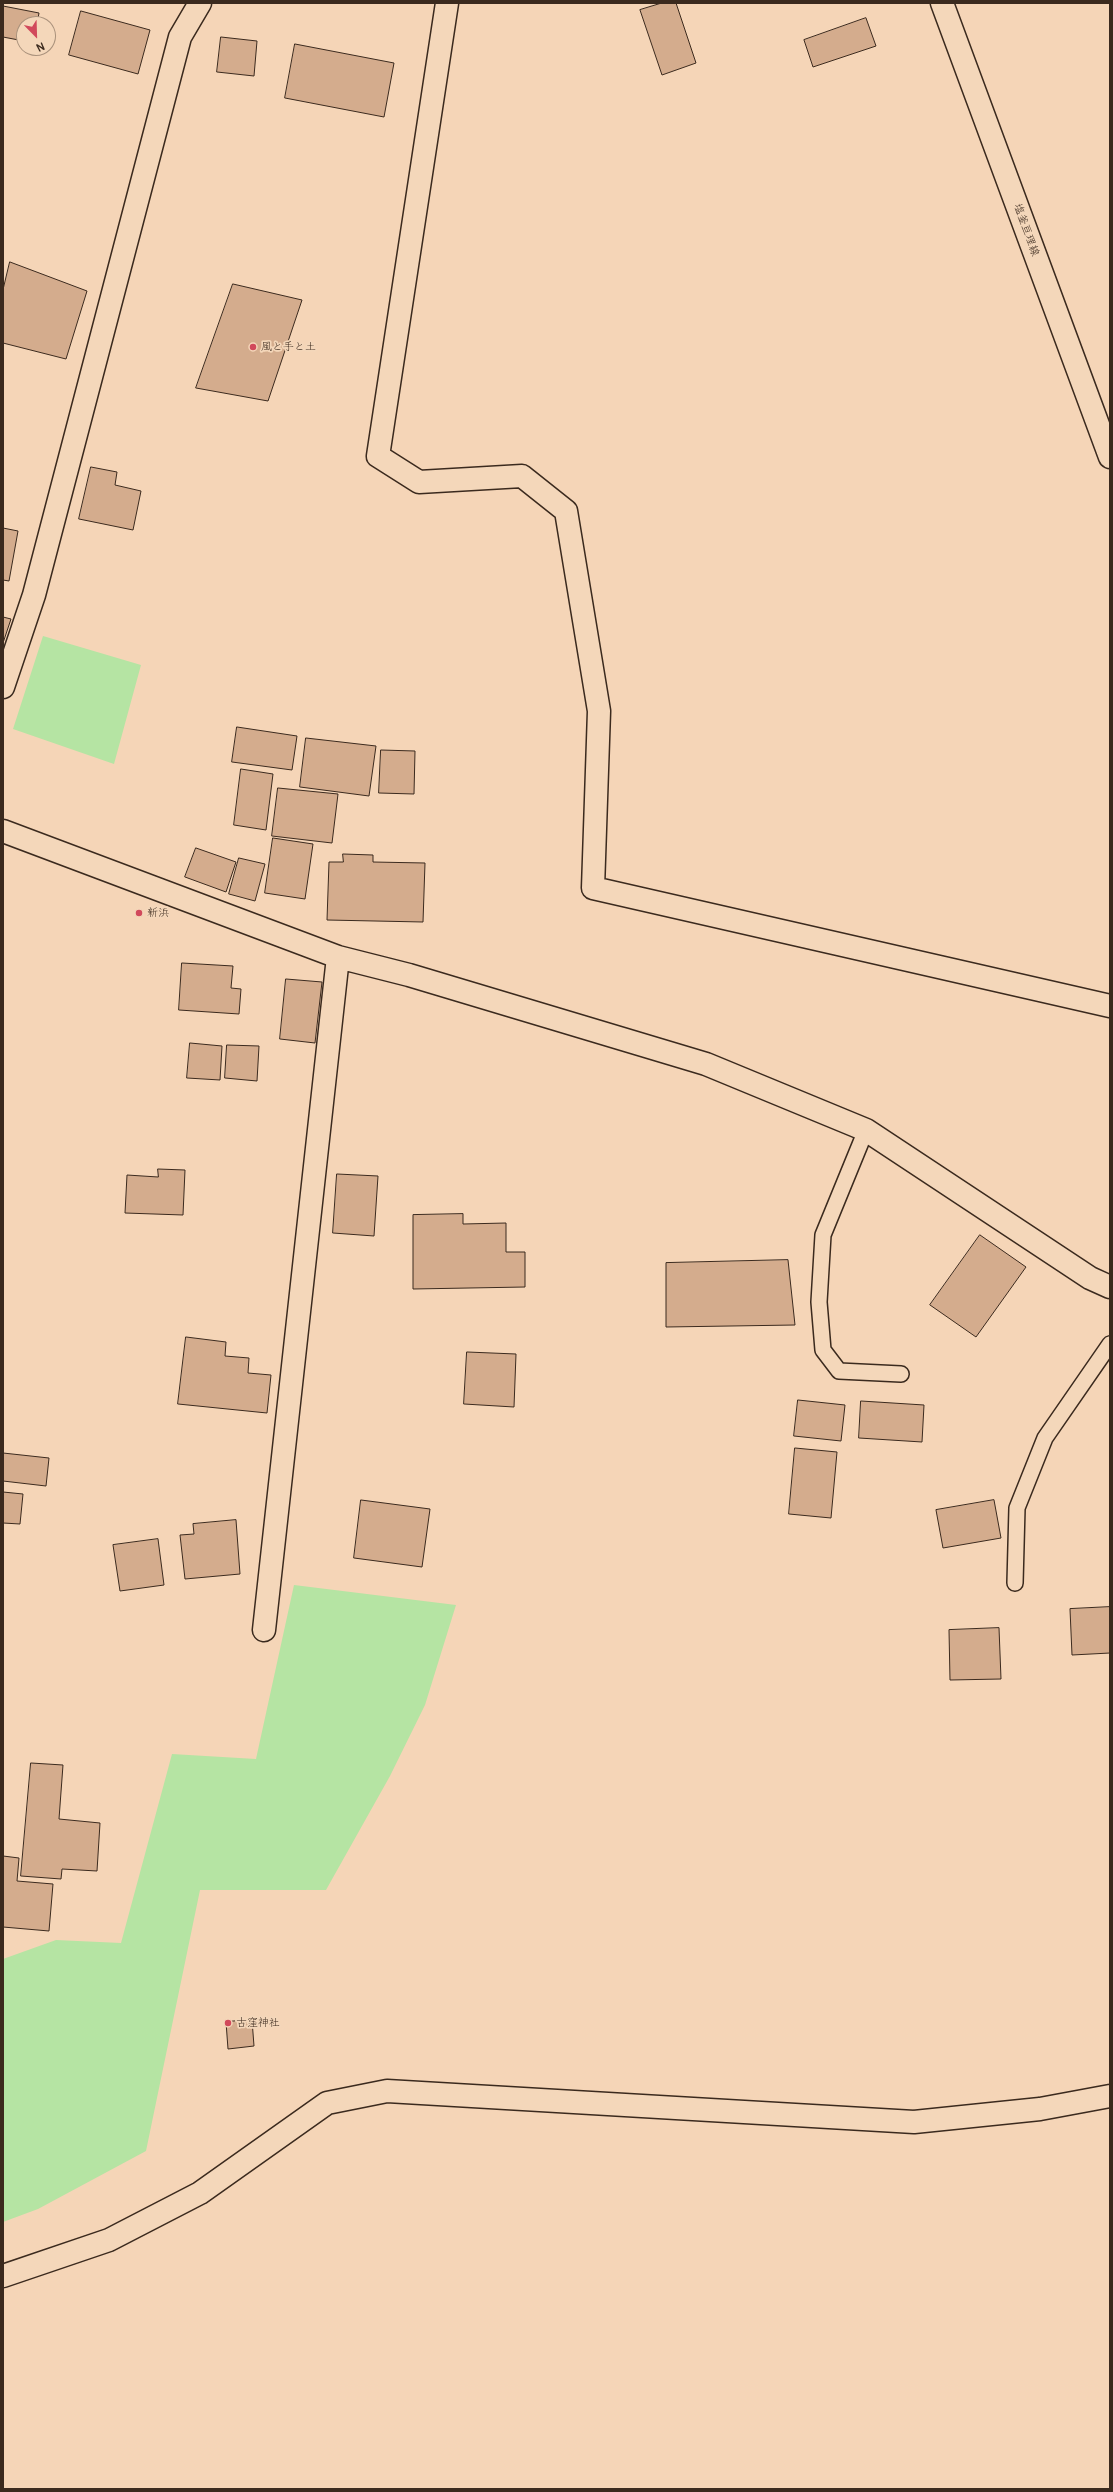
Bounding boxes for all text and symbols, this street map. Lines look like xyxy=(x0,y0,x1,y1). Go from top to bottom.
north arrow xyxy=(16,16,56,56)
text: N xyxy=(35,39,46,54)
street label: 塩釜亘理線 xyxy=(1010,202,1042,258)
place label: 風と手と土 xyxy=(261,340,316,354)
marker: 風と手と土 xyxy=(248,342,258,352)
place label: 新浜 xyxy=(147,906,169,920)
marker: 新浜 xyxy=(134,908,144,918)
place label: 古窪神社 xyxy=(236,2016,280,2030)
marker: 古窪神社 xyxy=(223,2018,233,2028)

